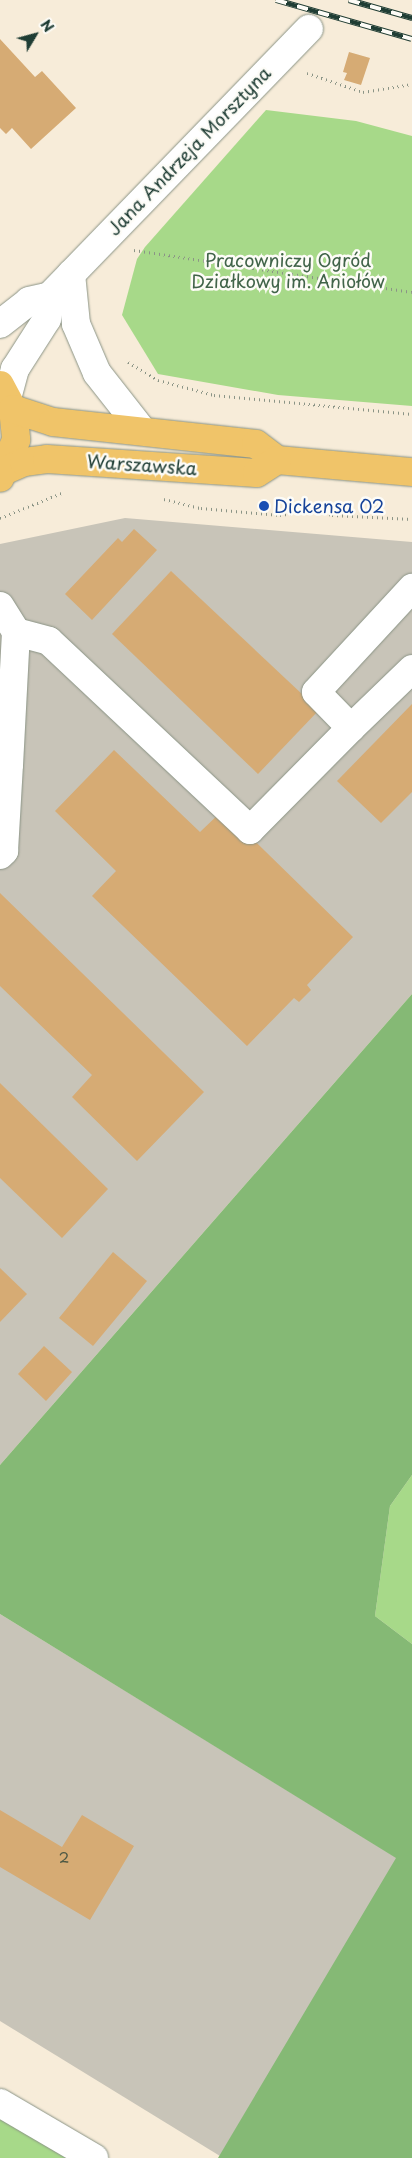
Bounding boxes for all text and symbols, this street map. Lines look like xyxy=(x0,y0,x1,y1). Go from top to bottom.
north arrow xyxy=(10,10,60,60)
text: N xyxy=(36,15,59,36)
street label: Jana Andrzeja Morsztyna xyxy=(103,63,275,239)
park label: Pracowniczy Ogród Działkowy im. Aniołów xyxy=(191,250,385,292)
street label: Warszawska xyxy=(86,450,198,480)
place label: Dickensa 02 xyxy=(274,495,384,517)
marker: Dickensa 02 xyxy=(258,500,270,512)
house number: 2 xyxy=(59,1848,69,1866)

